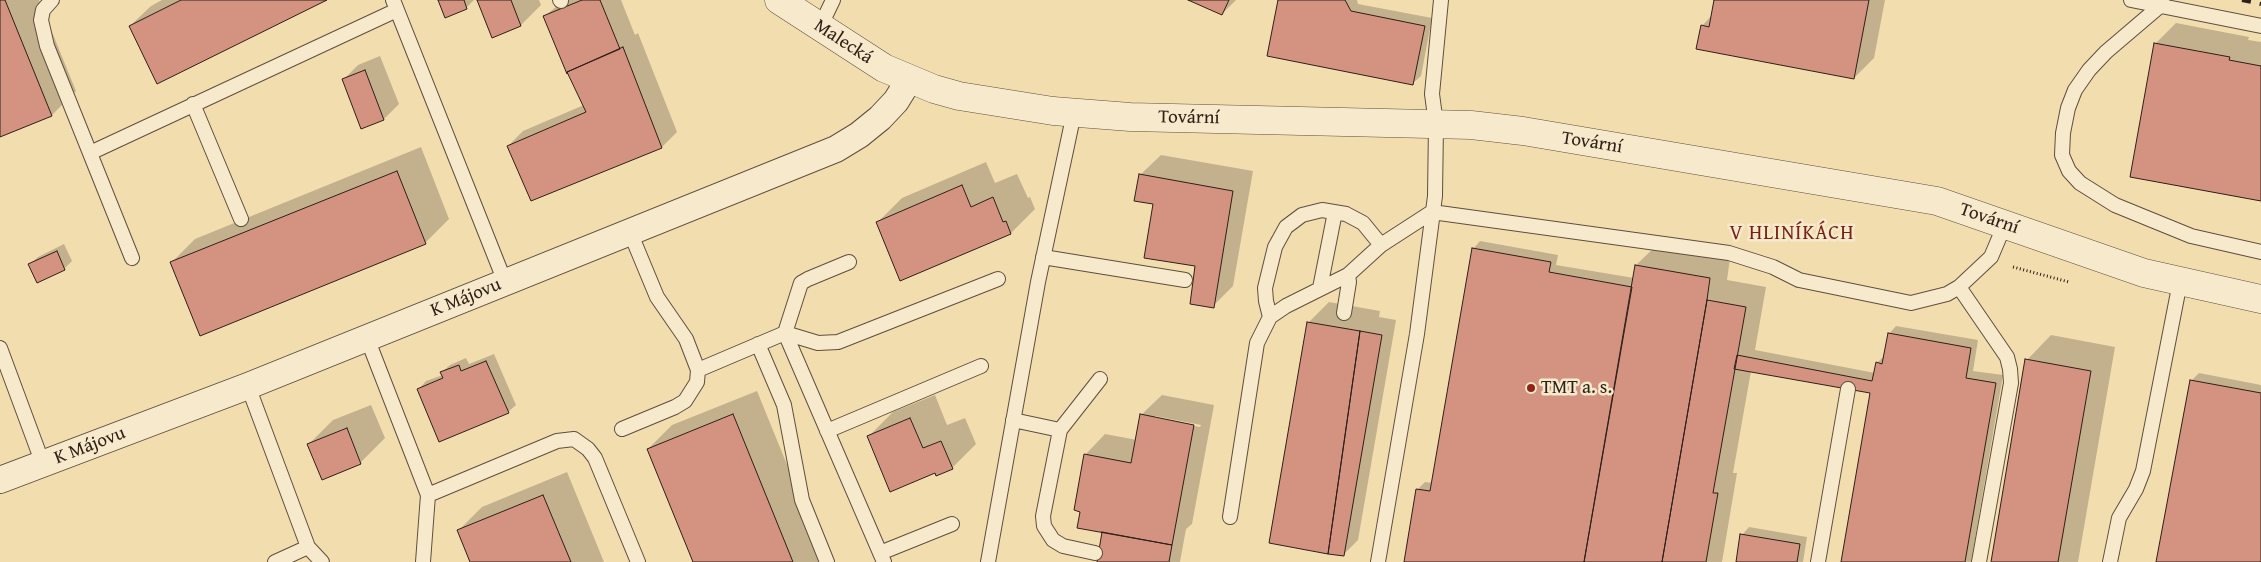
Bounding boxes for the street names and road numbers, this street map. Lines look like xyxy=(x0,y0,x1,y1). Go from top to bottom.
street label: Malecká xyxy=(809,15,877,69)
street label: Tovární xyxy=(1158,106,1220,130)
street label: Tovární xyxy=(1560,127,1624,159)
street label: Tovární xyxy=(1956,198,2022,240)
street label: K Májovu xyxy=(427,274,505,322)
street label: K Májovu xyxy=(51,422,129,470)

